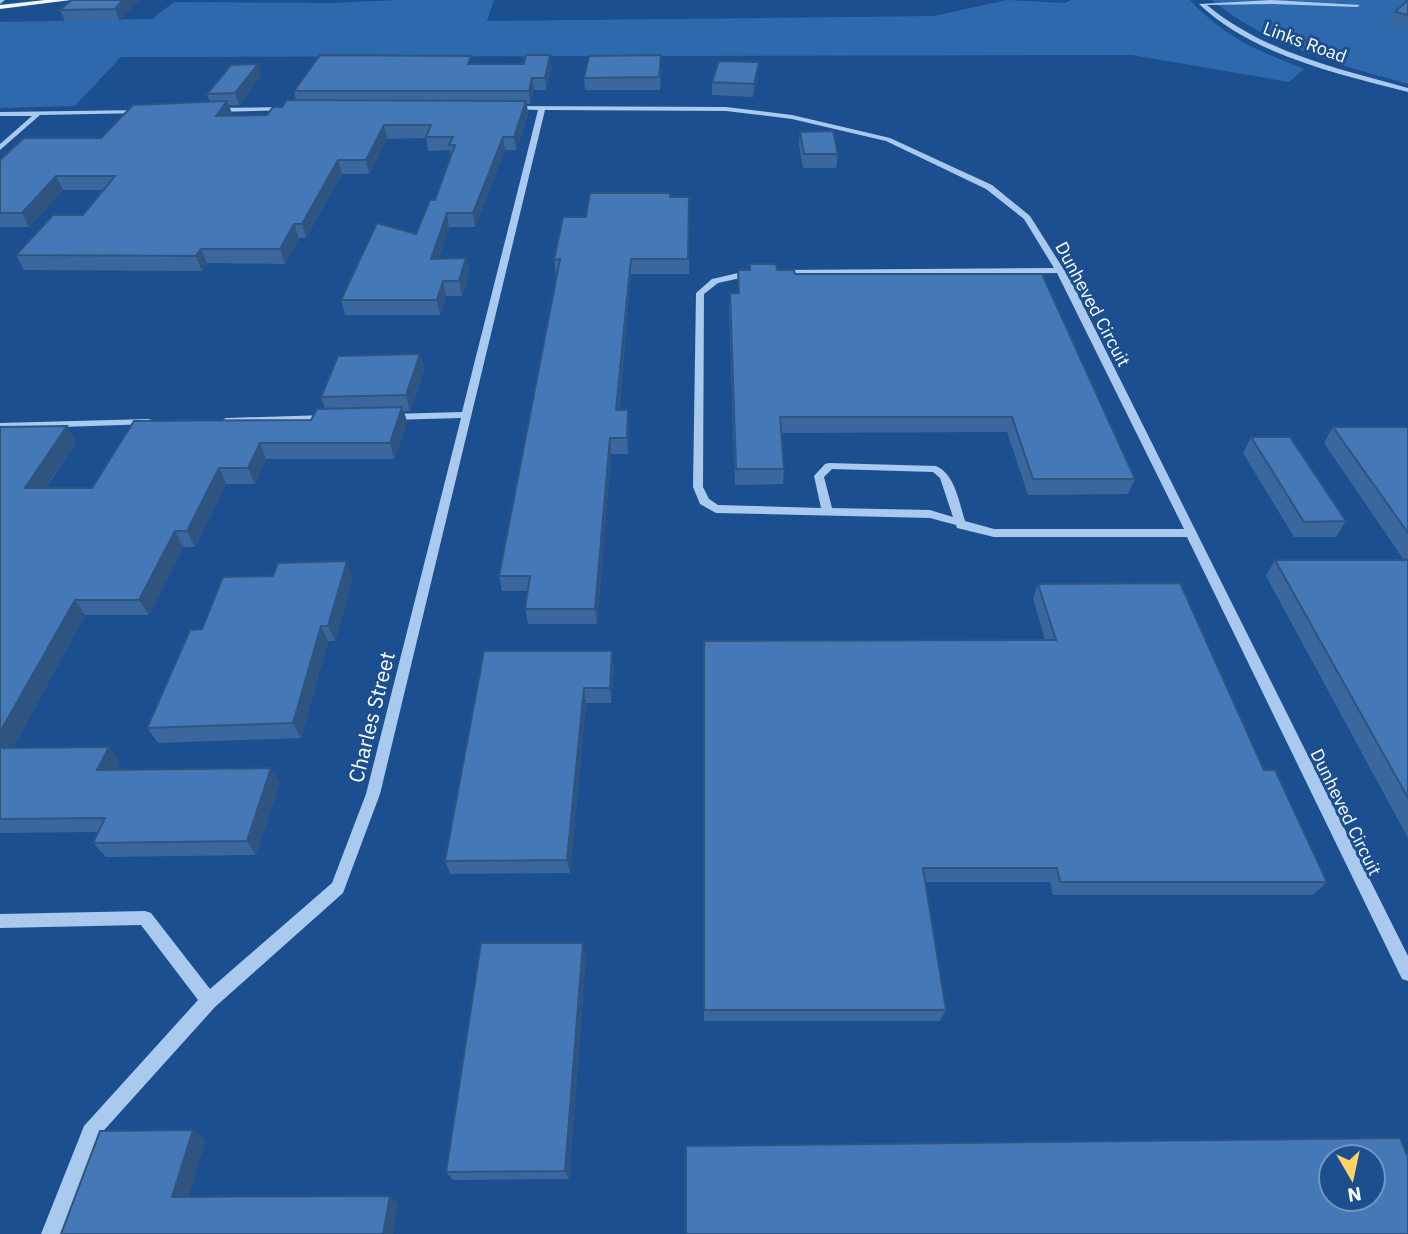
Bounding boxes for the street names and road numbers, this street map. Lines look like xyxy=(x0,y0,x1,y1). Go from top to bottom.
street label: Links Road xyxy=(1260,16,1350,68)
street label: Dunheved Circuit xyxy=(1050,238,1136,370)
street label: Charles Street xyxy=(341,649,401,785)
street label: Dunheved Circuit xyxy=(1305,745,1387,879)

